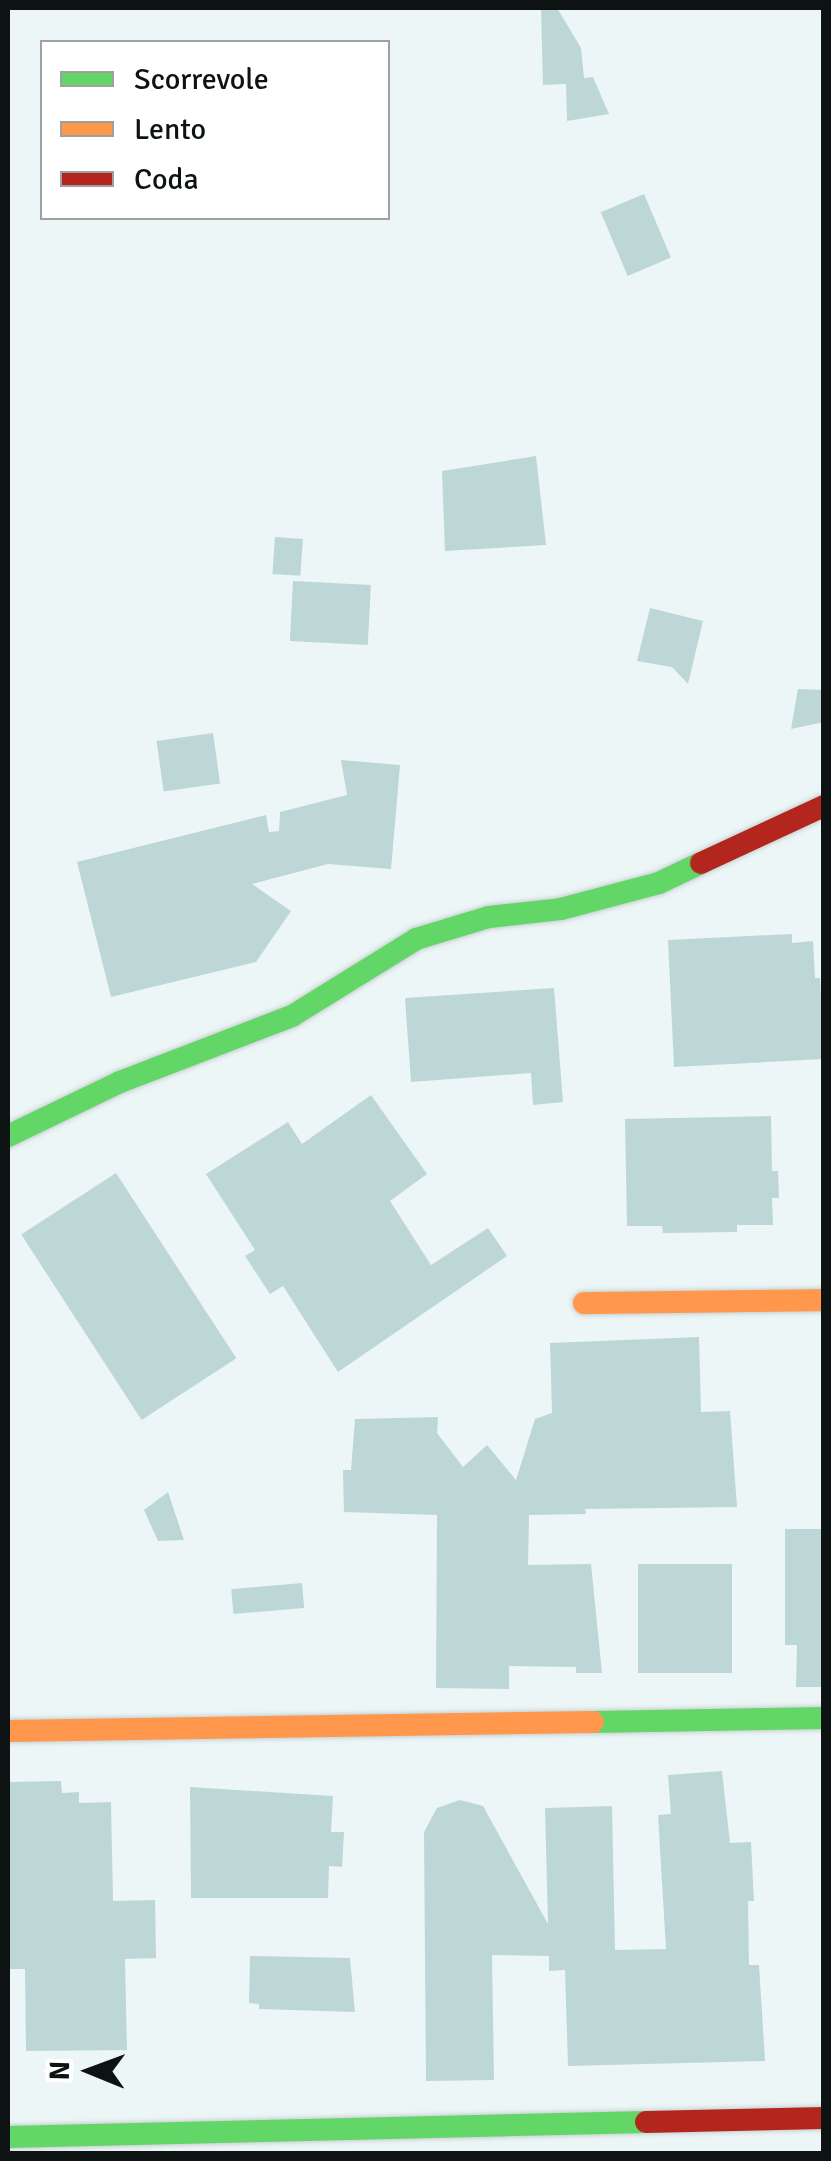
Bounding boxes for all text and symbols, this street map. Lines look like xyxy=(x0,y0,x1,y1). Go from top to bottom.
legend xyxy=(40,40,390,220)
text: Scorrevole xyxy=(134,61,269,98)
text: Lento xyxy=(134,111,206,148)
text: Coda xyxy=(134,161,199,198)
north arrow xyxy=(40,2021,140,2121)
text: N xyxy=(43,2060,77,2081)

